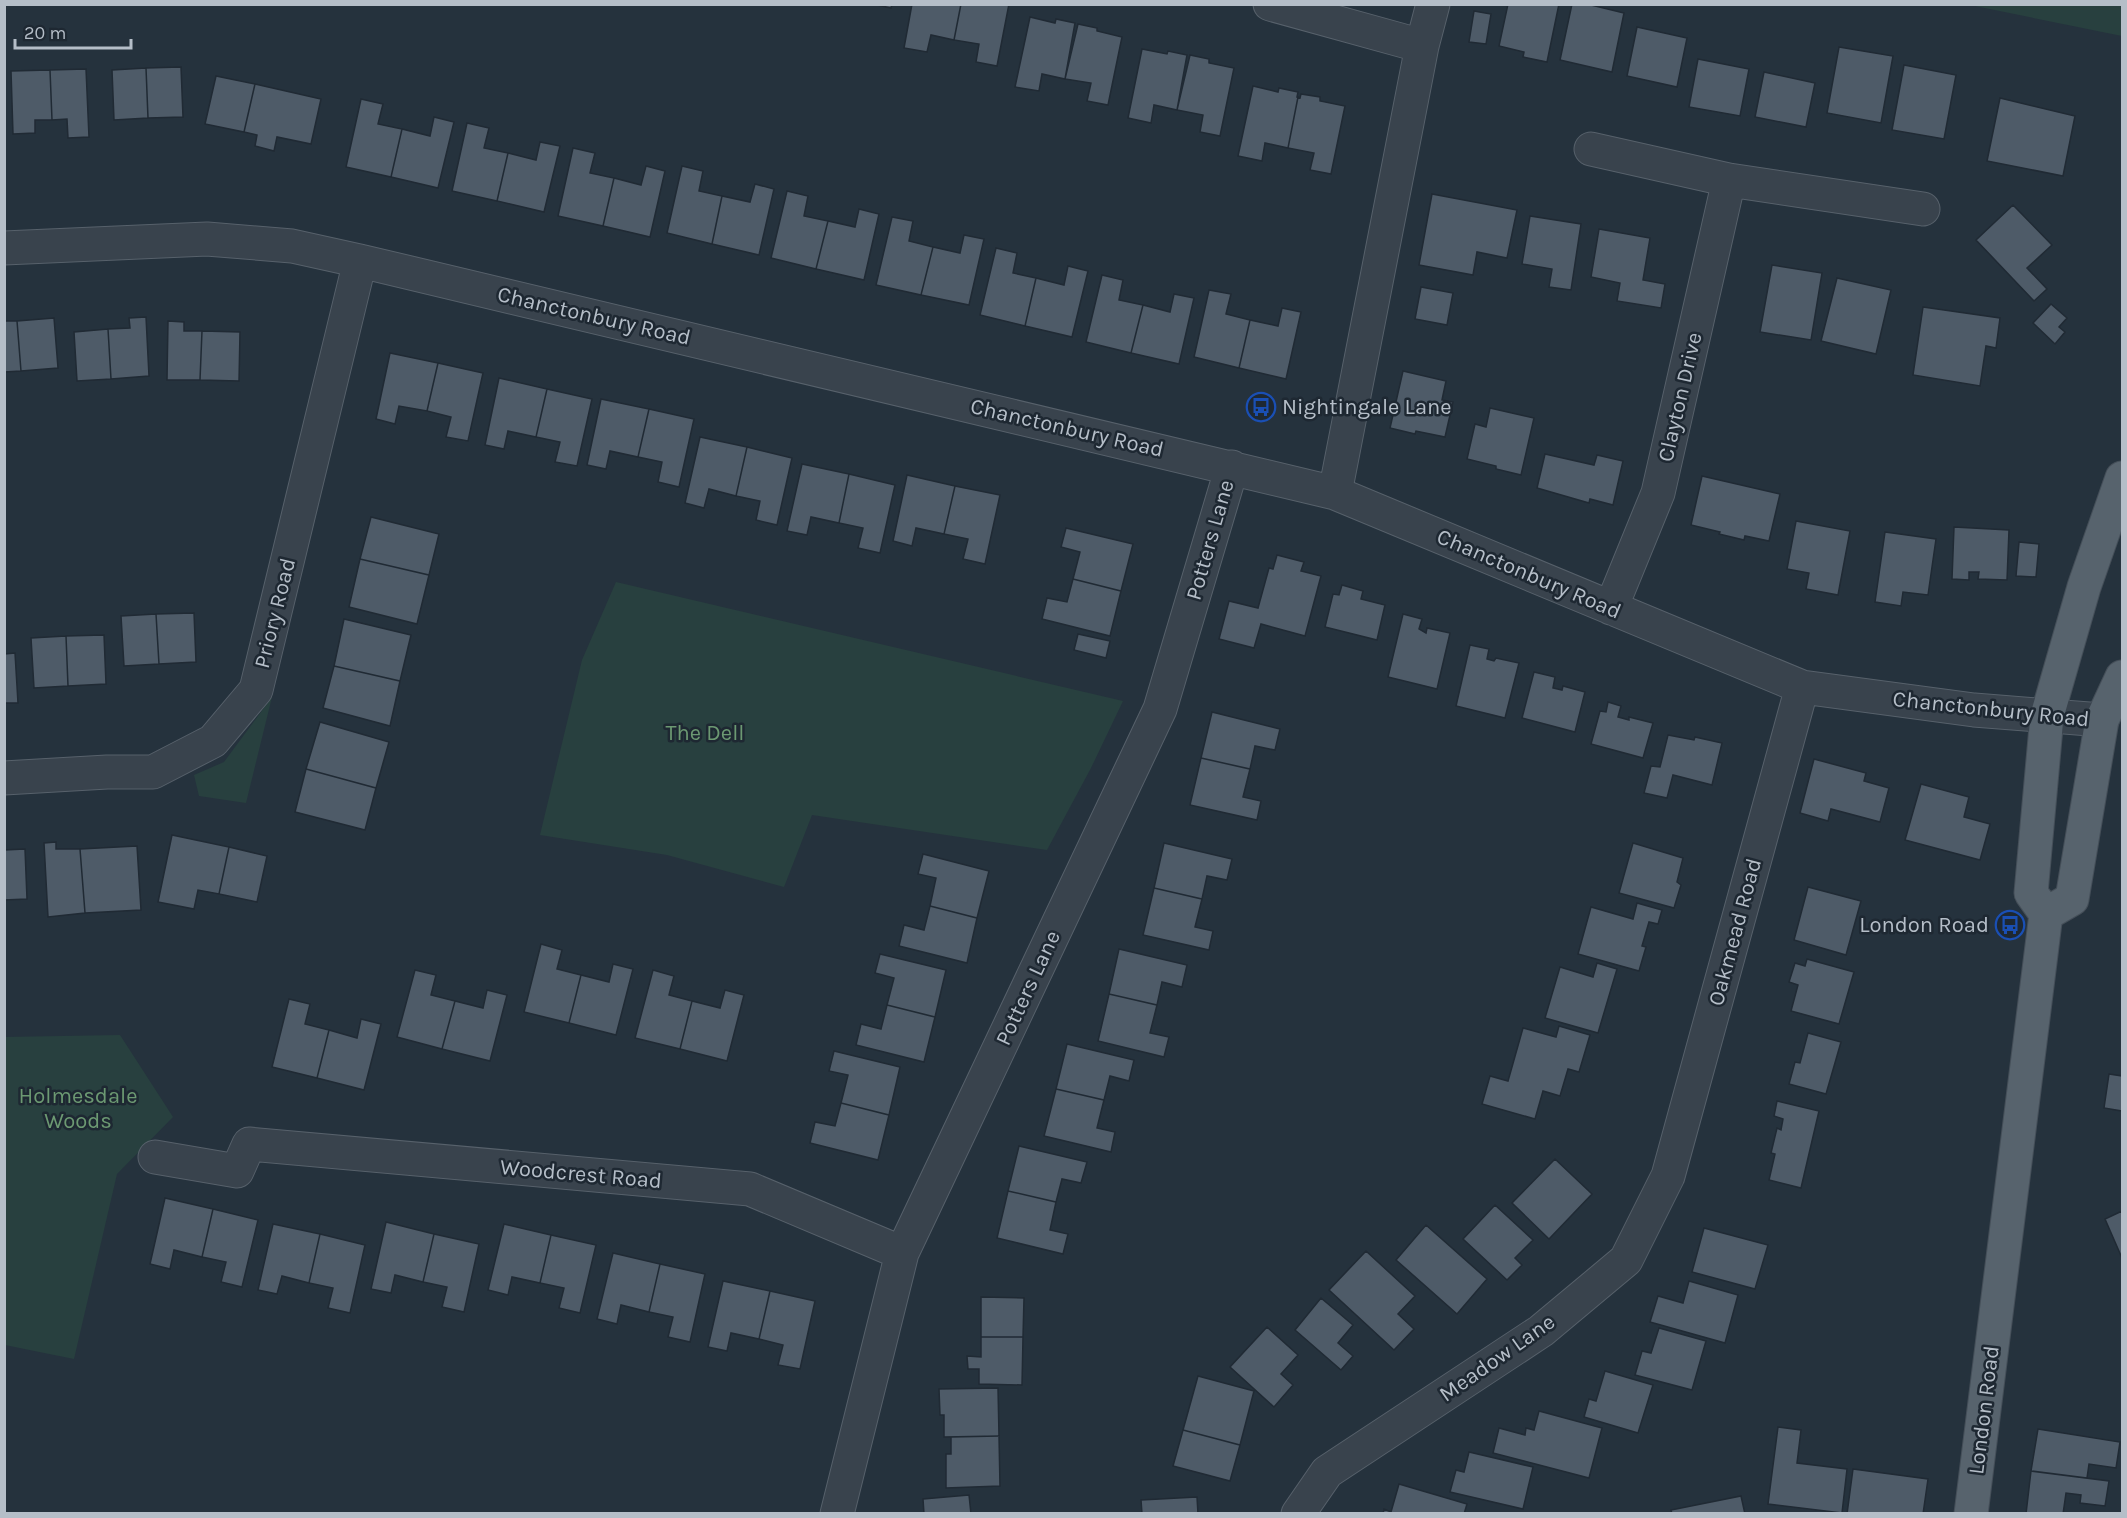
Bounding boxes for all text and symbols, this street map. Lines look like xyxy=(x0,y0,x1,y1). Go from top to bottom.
scale bar xyxy=(15,12,130,50)
text: 20 m xyxy=(24,22,66,44)
street label: Chanctonbury Road xyxy=(495,281,693,351)
street label: Clayton Drive xyxy=(1652,330,1708,464)
bus stop icon: Nightingale Lane xyxy=(1245,391,1277,423)
street label: Chanctonbury Road xyxy=(968,393,1166,463)
place label: Nightingale Lane xyxy=(1282,394,1452,420)
street label: Potters Lane xyxy=(1180,477,1240,603)
street label: Chanctonbury Road xyxy=(1433,523,1625,625)
street label: Priory Road xyxy=(249,555,301,671)
street label: Chanctonbury Road xyxy=(1891,686,2091,732)
park label: The Dell xyxy=(666,720,744,746)
street label: Oakmead Road xyxy=(1703,855,1767,1009)
bus stop icon: London Road xyxy=(1994,909,2026,941)
place label: London Road xyxy=(1859,912,1989,938)
street label: Potters Lane xyxy=(990,926,1066,1050)
park label: Holmesdale Woods xyxy=(19,1083,137,1134)
street label: Woodcrest Road xyxy=(499,1154,663,1194)
street label: Meadow Lane xyxy=(1434,1309,1560,1407)
street label: London Road xyxy=(1963,1344,2005,1476)

